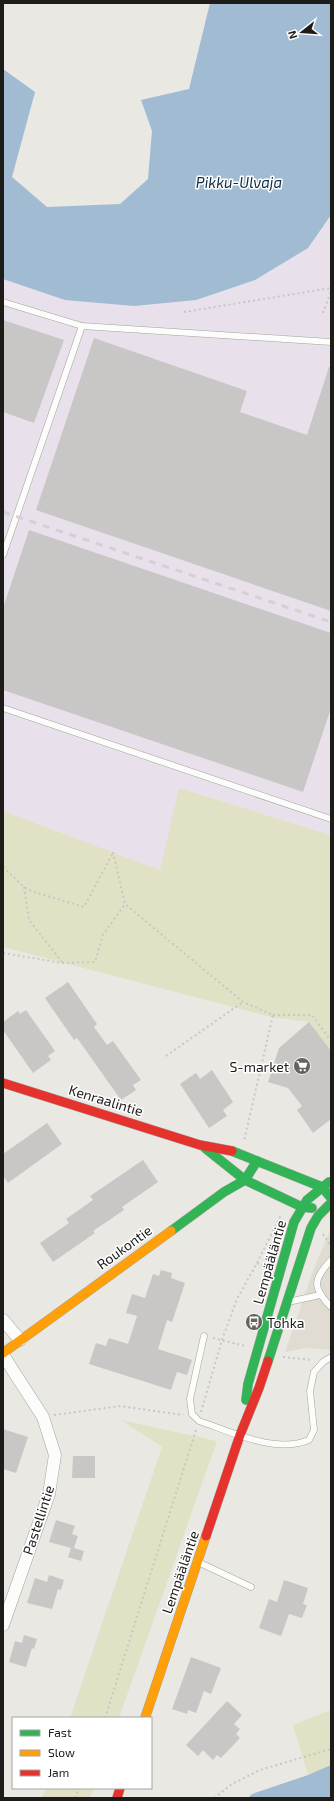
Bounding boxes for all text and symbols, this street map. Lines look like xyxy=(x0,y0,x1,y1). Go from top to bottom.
north arrow xyxy=(282,12,322,52)
text: N xyxy=(285,29,299,41)
water label: Pikku-Ulvaja xyxy=(196,173,282,192)
supermarket icon: S-market xyxy=(292,1056,312,1076)
place label: S-market xyxy=(230,1058,289,1075)
street label: Kenraalintie xyxy=(67,1081,145,1119)
street label: Lempääläntie xyxy=(249,1218,289,1306)
street label: Roukontie xyxy=(93,1221,155,1273)
bus stop icon: Tohka xyxy=(244,1312,264,1332)
place label: Tohka xyxy=(267,1314,304,1331)
street label: Pastellintie xyxy=(19,1483,57,1557)
street label: Lempääläntie xyxy=(158,1528,202,1616)
legend xyxy=(12,1717,152,1789)
text: Fast xyxy=(48,1725,72,1739)
text: Slow xyxy=(48,1745,75,1759)
text: Jam xyxy=(48,1765,69,1779)

